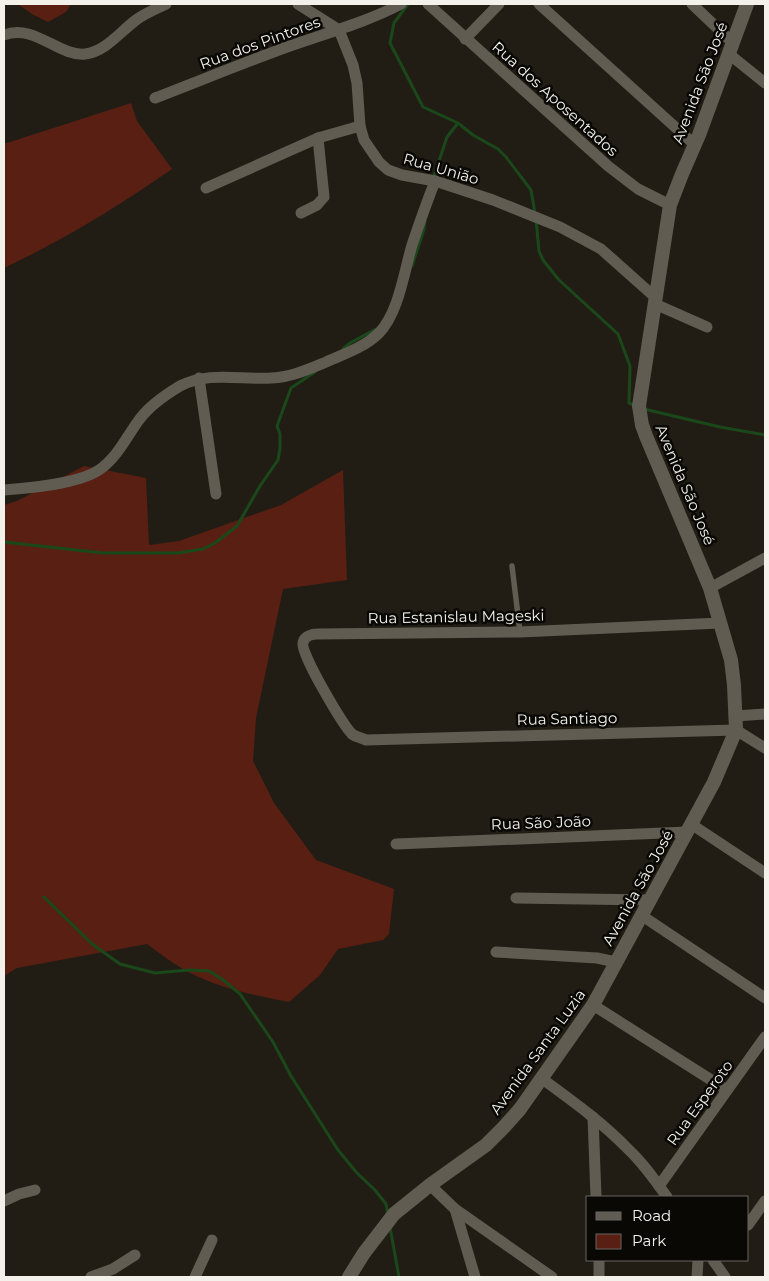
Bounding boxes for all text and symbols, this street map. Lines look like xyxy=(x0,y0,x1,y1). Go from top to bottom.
street label: Rua dos Pintores xyxy=(197,12,323,73)
street label: Avenida São José xyxy=(668,19,732,147)
street label: Rua dos Aposentados xyxy=(488,37,622,160)
street label: Rua União xyxy=(401,149,481,188)
street label: Avenida São José xyxy=(651,422,719,548)
street label: Rua Estanislau Mageski xyxy=(367,605,545,628)
street label: Rua Santiago xyxy=(517,708,617,729)
street label: Rua São João xyxy=(491,811,591,834)
street label: Avenida São José xyxy=(598,827,677,949)
street label: Avenida Santa Luzia xyxy=(486,985,590,1118)
street label: Rua Esperoto xyxy=(662,1056,737,1149)
legend xyxy=(586,1196,749,1261)
text: Road xyxy=(632,1206,671,1225)
text: Park xyxy=(632,1231,666,1250)

